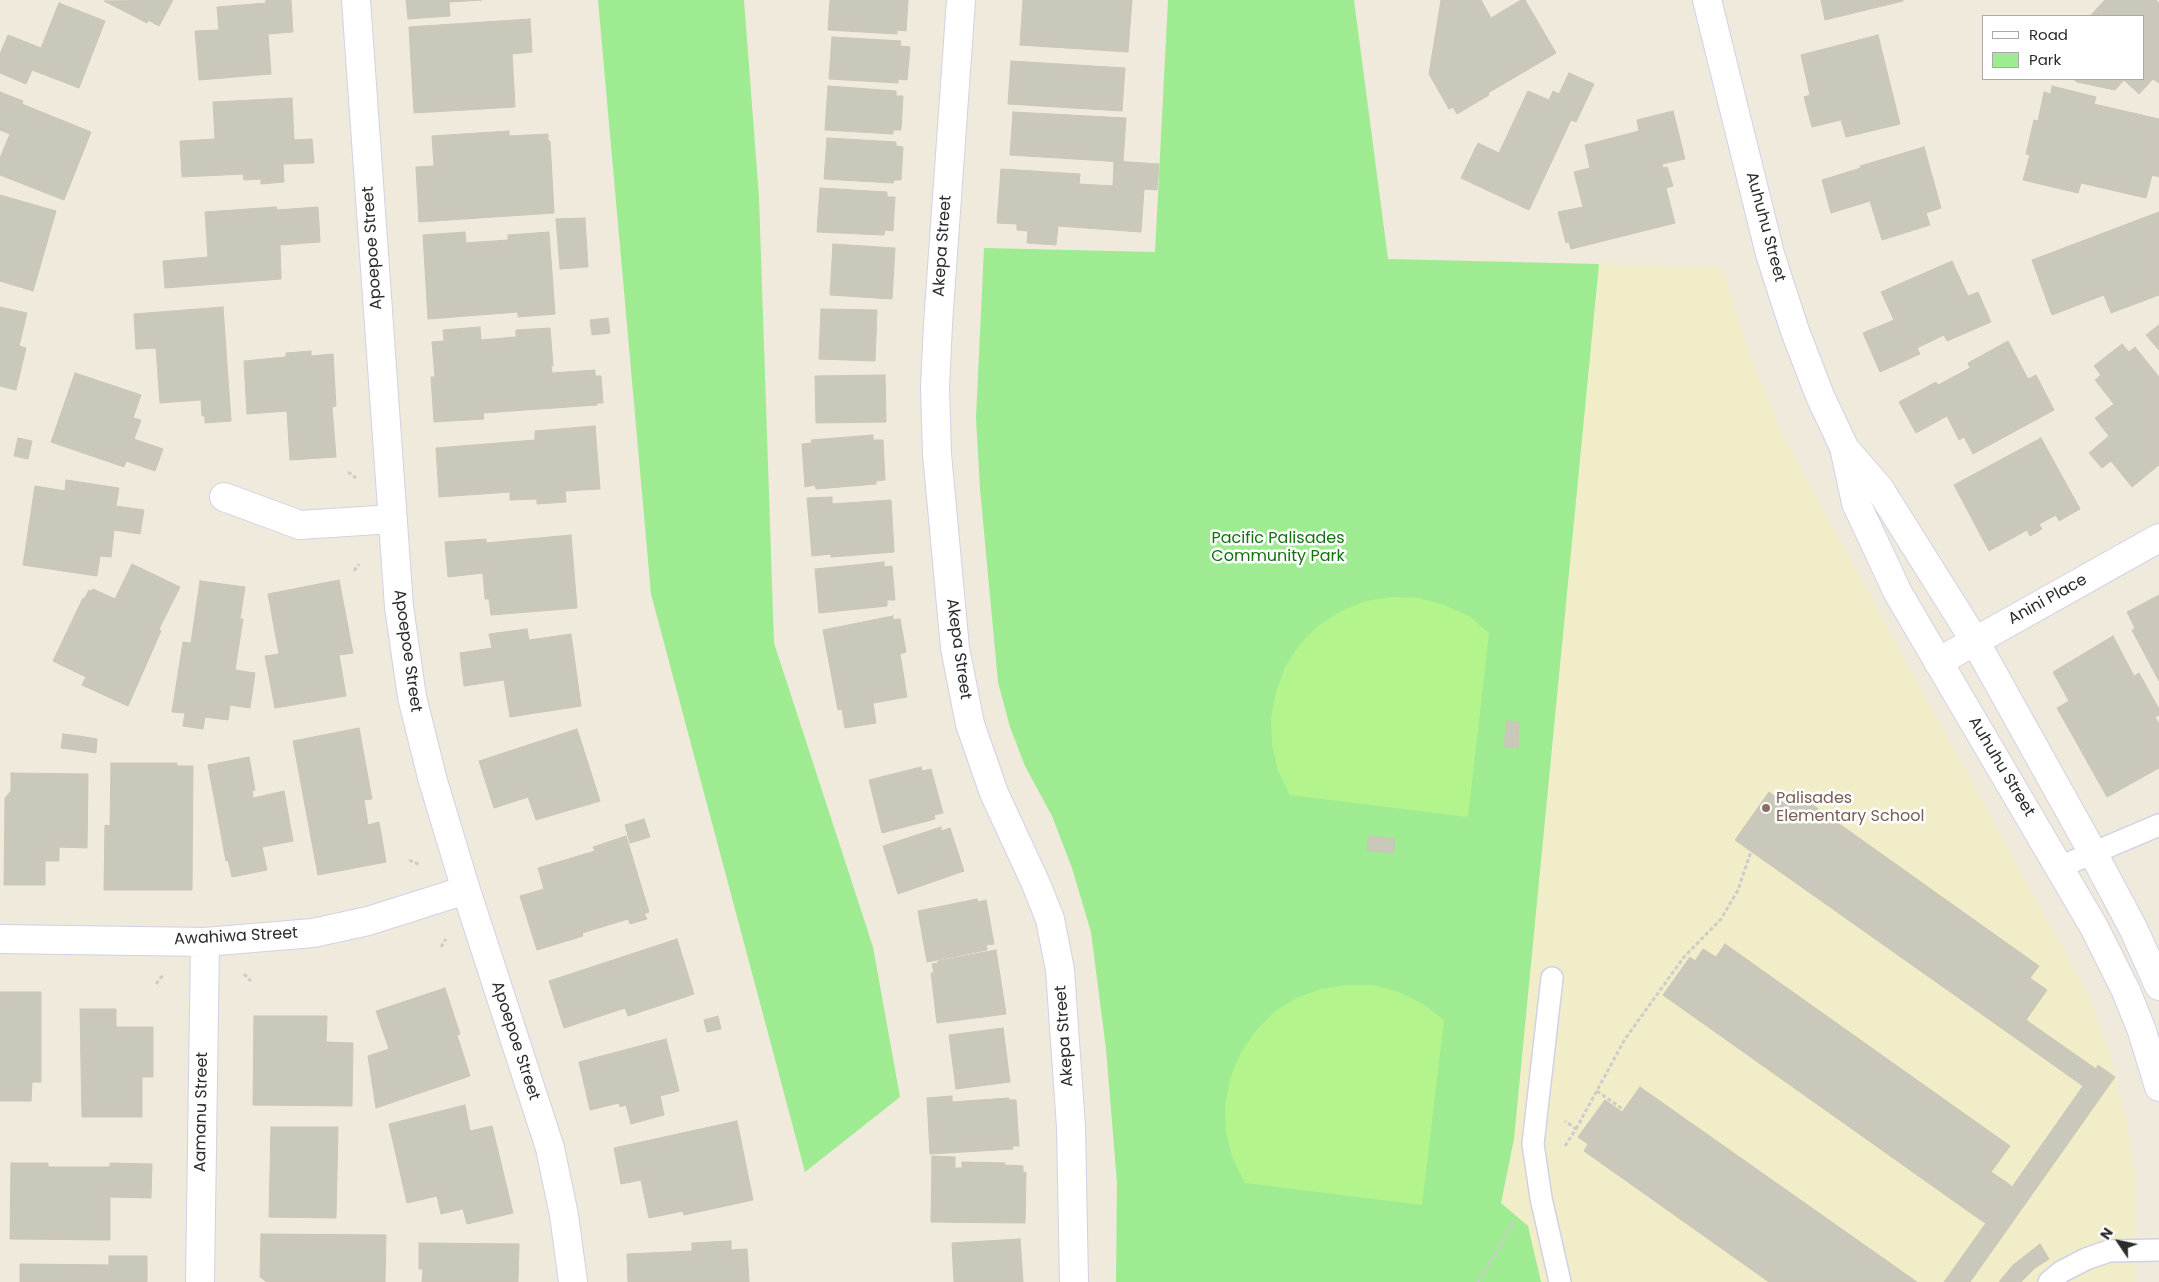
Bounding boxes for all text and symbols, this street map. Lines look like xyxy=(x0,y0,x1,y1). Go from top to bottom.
legend xyxy=(1982,15,2144,80)
text: Road xyxy=(2029,24,2068,45)
text: Park xyxy=(2029,49,2061,70)
street label: Auhuhu Street xyxy=(1741,170,1789,284)
street label: Apoepoe Street xyxy=(359,186,387,310)
street label: Akepa Street xyxy=(930,195,956,297)
park label: Pacific Palisades Community Park xyxy=(1211,529,1345,567)
street label: Anini Place xyxy=(2005,571,2091,629)
street label: Apoepoe Street xyxy=(389,588,425,714)
street label: Akepa Street xyxy=(941,597,975,701)
street label: Auhuhu Street xyxy=(1964,714,2038,820)
place label: Palisades Elementary School xyxy=(1776,789,1924,827)
marker: Palisades Elementary School xyxy=(1760,802,1772,814)
street label: Awahiwa Street xyxy=(174,924,298,950)
street label: Apoepoe Street xyxy=(487,979,543,1103)
street label: Akepa Street xyxy=(1052,985,1078,1087)
street label: Aamanu Street xyxy=(191,1052,213,1172)
north arrow xyxy=(2094,1217,2144,1267)
text: N xyxy=(2095,1224,2118,1244)

